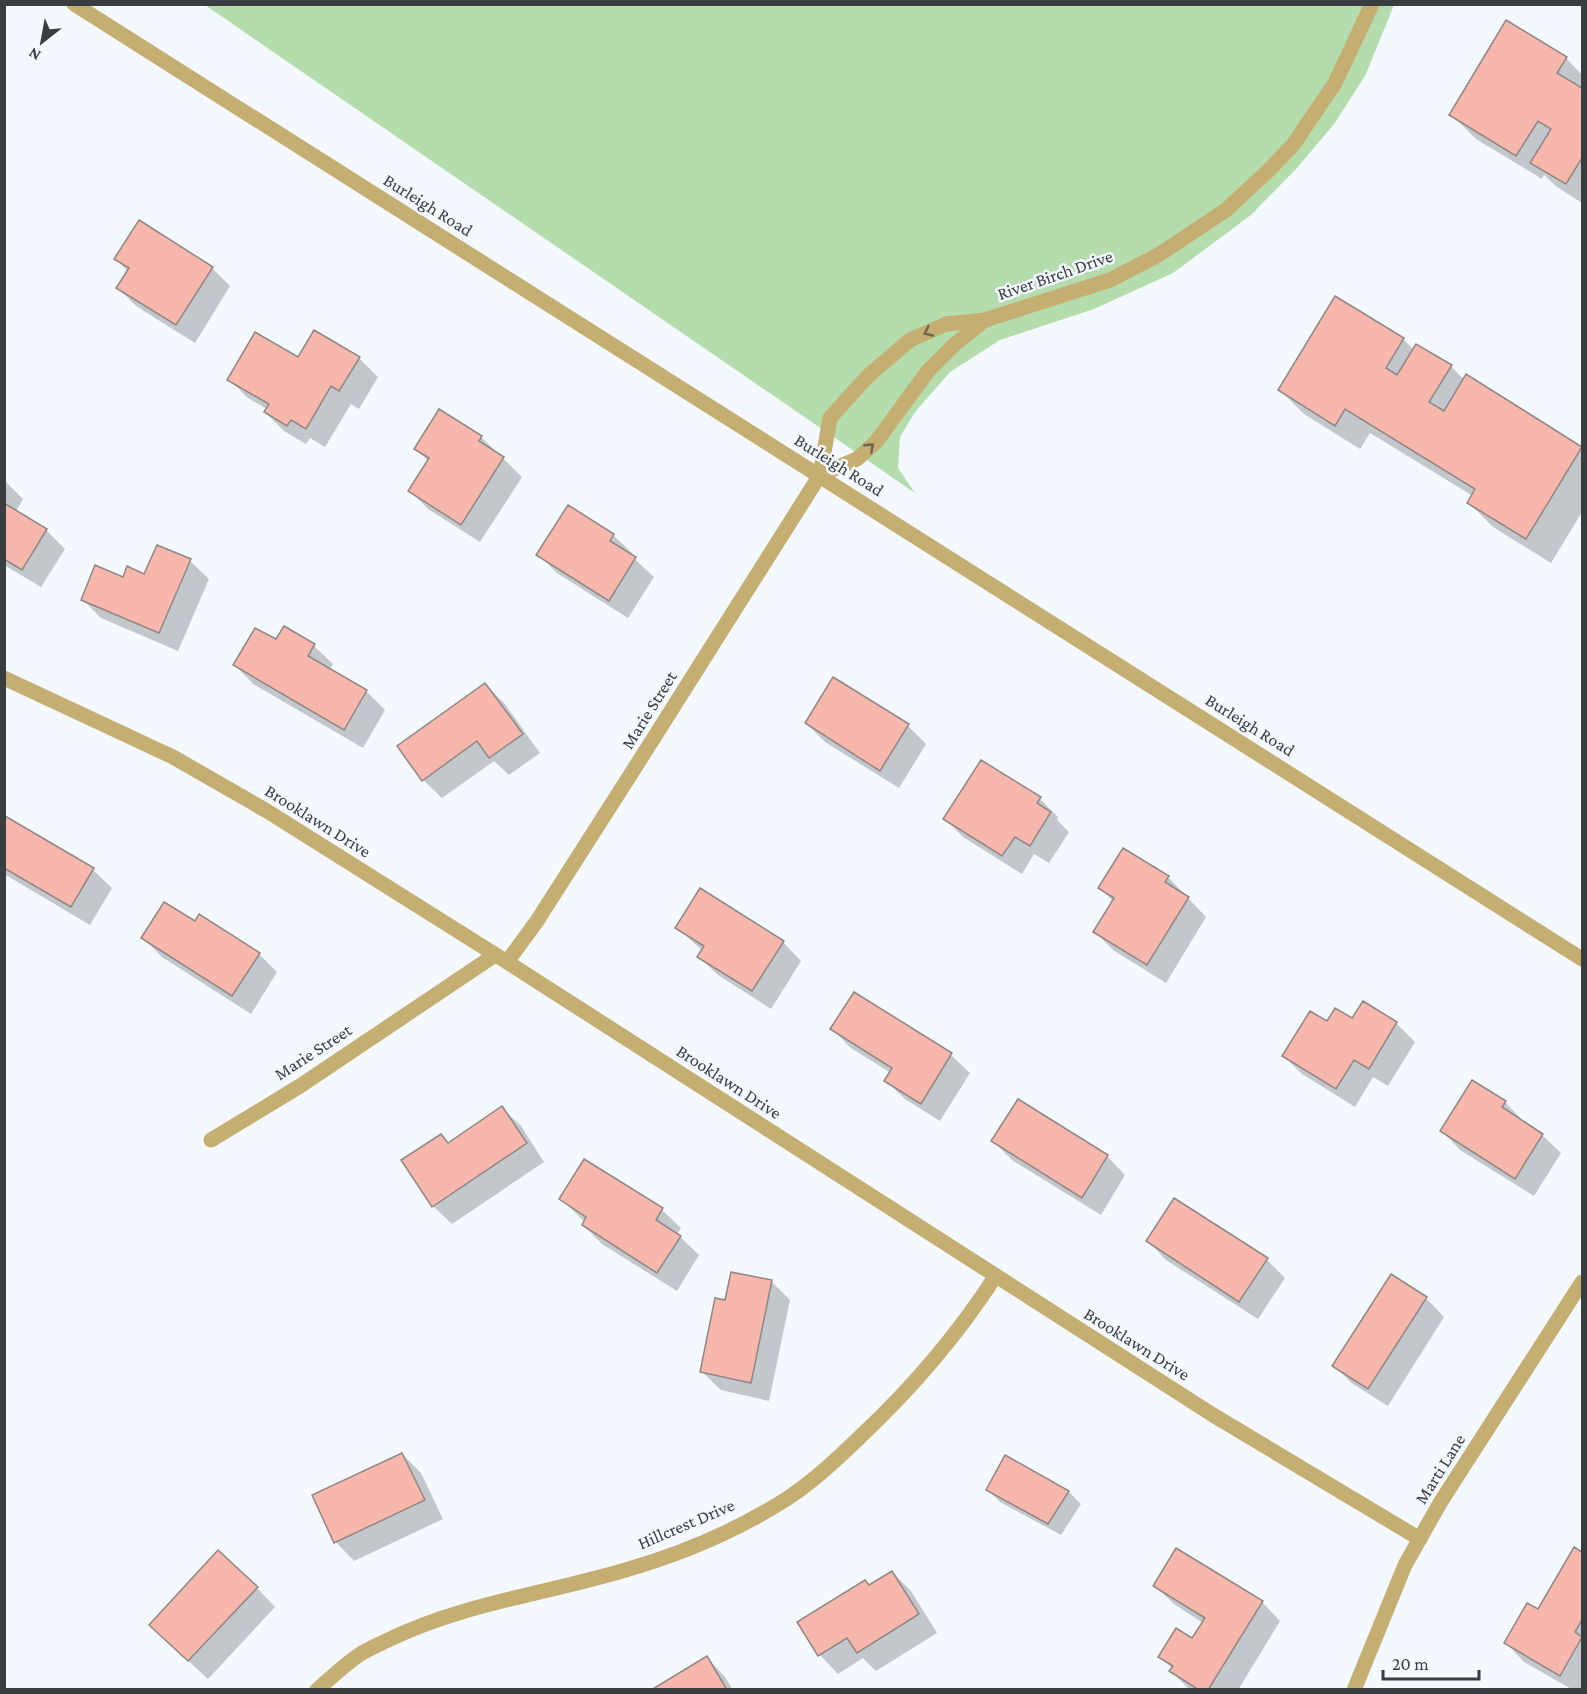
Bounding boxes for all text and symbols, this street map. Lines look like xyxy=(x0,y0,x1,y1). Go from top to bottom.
north arrow xyxy=(12,12,72,72)
text: N xyxy=(25,44,44,65)
street label: Burleigh Road xyxy=(380,170,477,241)
street label: River Birch Drive xyxy=(995,246,1115,304)
one-way arrow xyxy=(924,325,935,337)
street label: Burleigh Road xyxy=(791,430,888,501)
one-way arrow xyxy=(863,443,874,454)
street label: Marie Street xyxy=(617,667,681,753)
street label: Burleigh Road xyxy=(1202,690,1299,761)
street label: Brooklawn Drive xyxy=(261,781,375,862)
street label: Marie Street xyxy=(271,1019,356,1084)
street label: Brooklawn Drive xyxy=(673,1041,785,1123)
street label: Brooklawn Drive xyxy=(1080,1304,1194,1385)
street label: Marti Lane xyxy=(1411,1430,1469,1508)
street label: Hillcrest Drive xyxy=(635,1495,737,1553)
scale bar xyxy=(1383,1643,1479,1681)
text: 20 m xyxy=(1392,1654,1429,1674)

